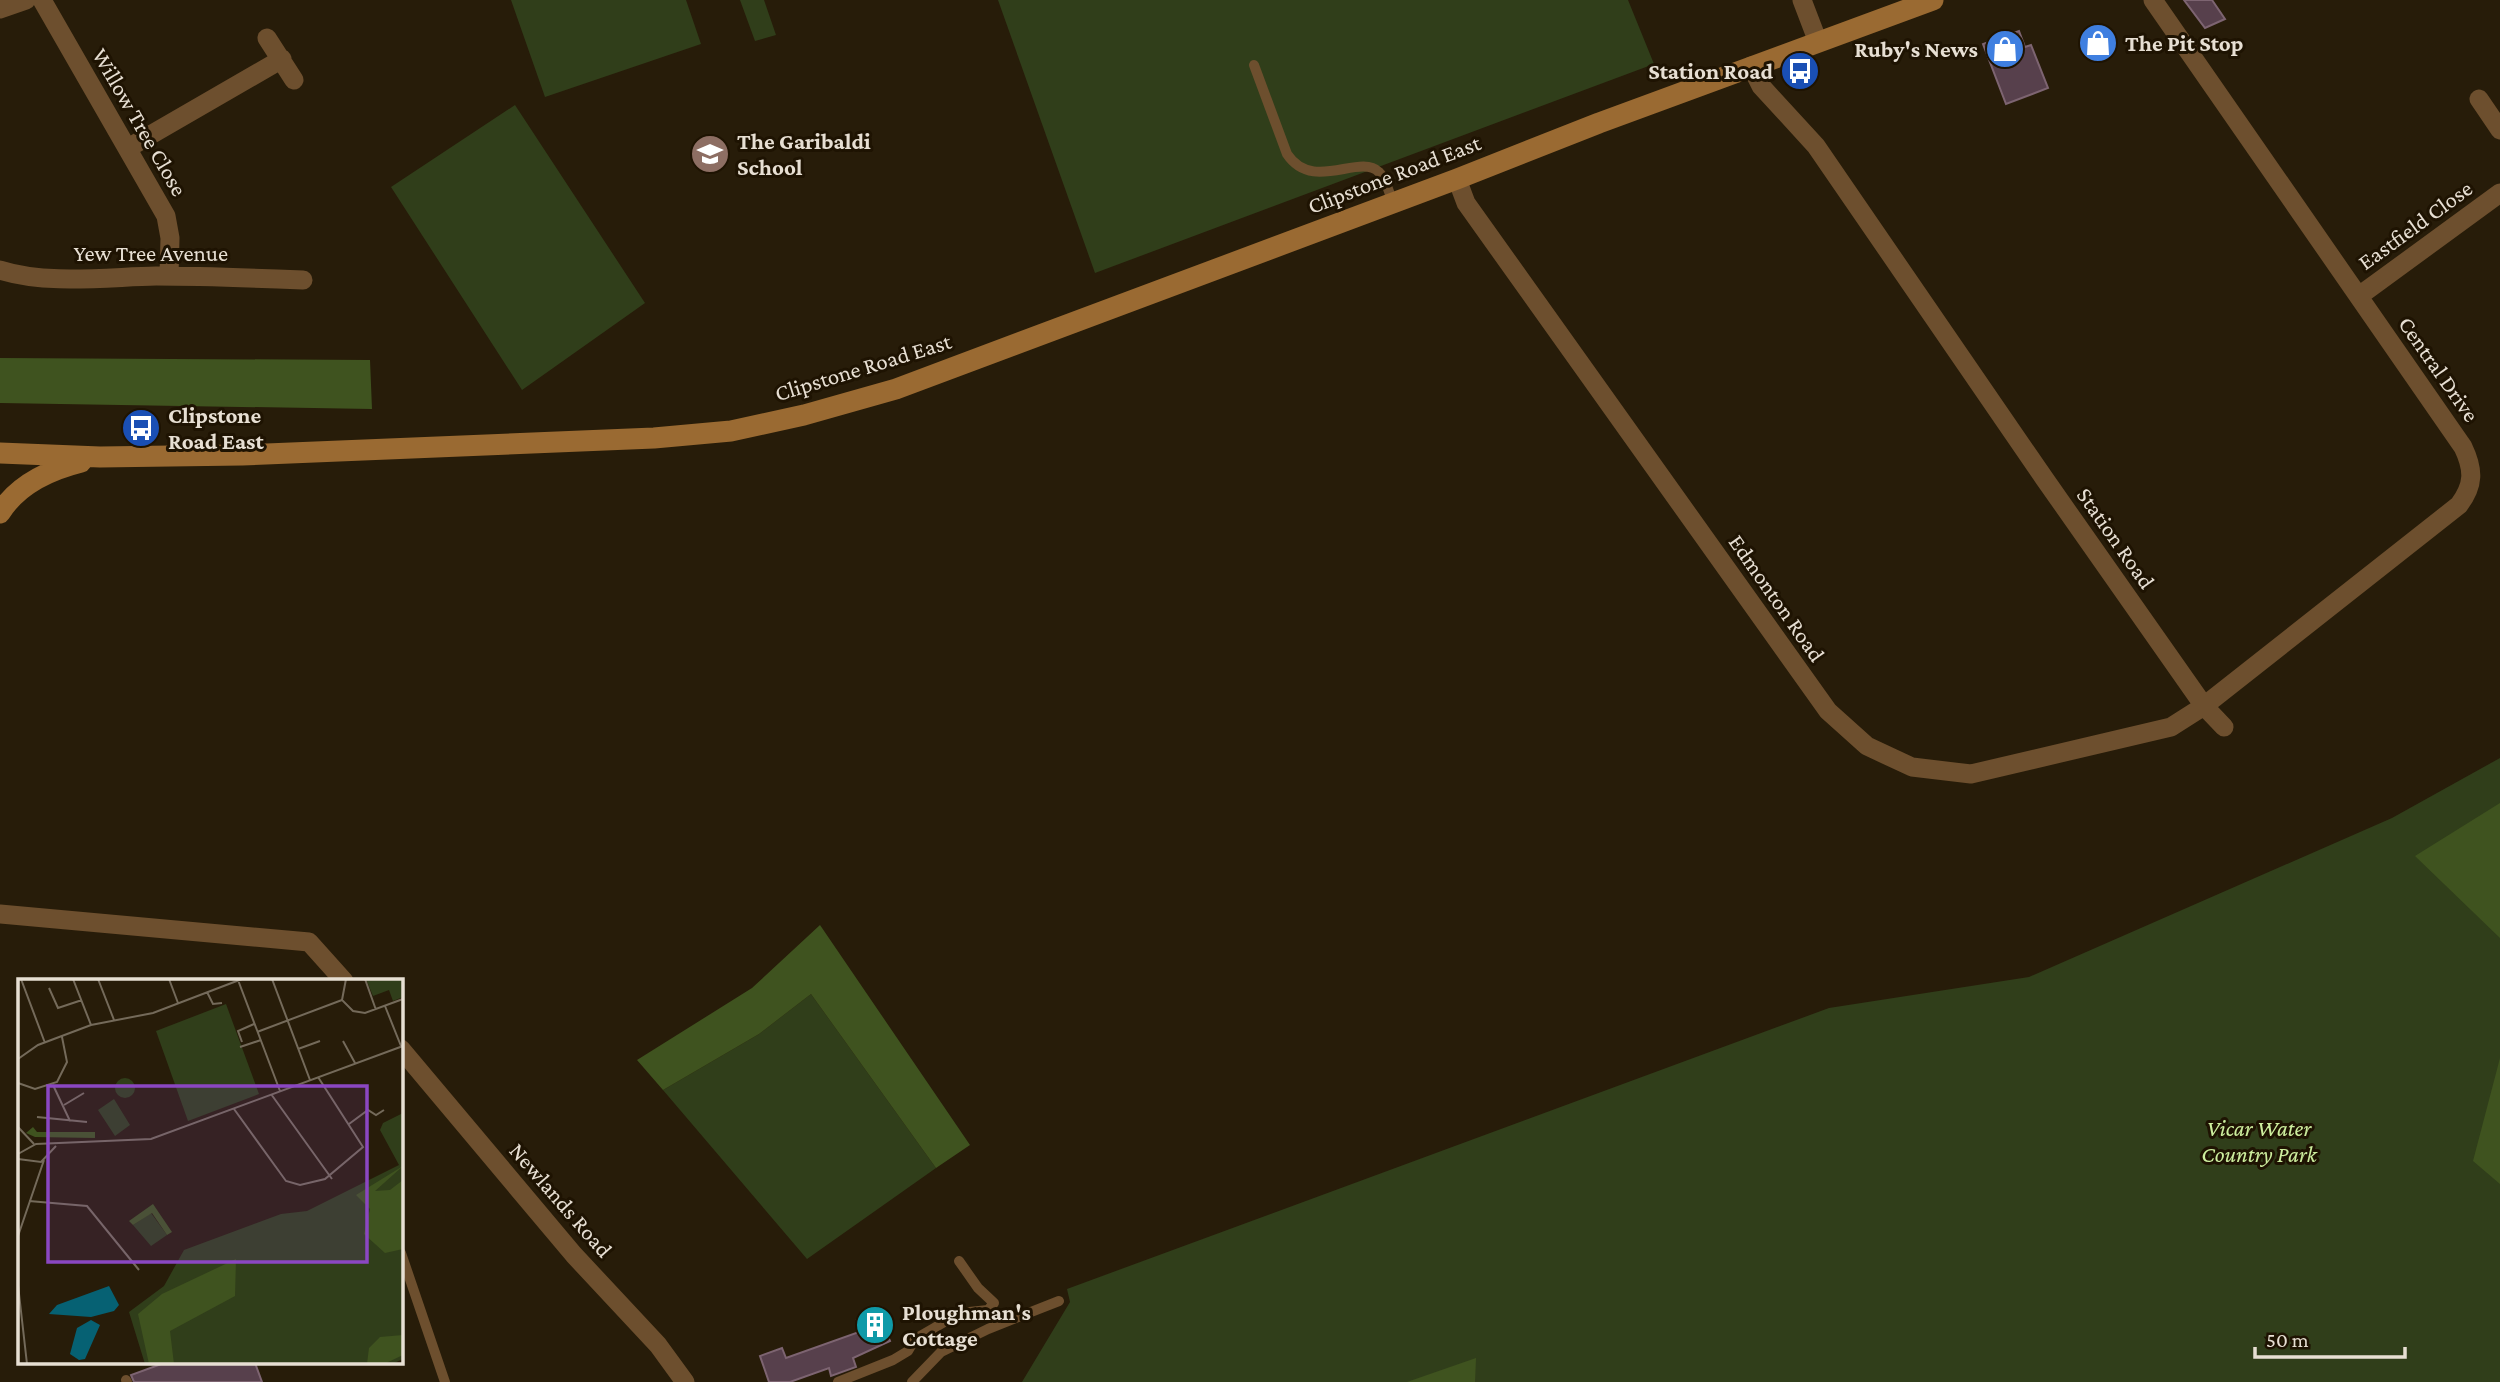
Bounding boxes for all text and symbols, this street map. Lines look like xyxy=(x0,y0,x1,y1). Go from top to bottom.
shop icon: The Pit Stop xyxy=(2077,22,2119,64)
shop icon: Ruby's News xyxy=(1984,28,2026,70)
place label: The Pit Stop xyxy=(2125,30,2243,56)
place label: Ruby's News xyxy=(1854,36,1978,62)
street label: Willow Tree Close xyxy=(87,43,193,201)
bus stop icon: Station Road xyxy=(1779,50,1821,92)
place label: Station Road xyxy=(1648,58,1773,84)
place label: The Garibaldi School xyxy=(737,128,871,180)
street label: Clipstone Road East xyxy=(1304,129,1484,219)
school or university icon: The Garibaldi School xyxy=(689,133,731,175)
street label: Eastfield Close xyxy=(2353,175,2477,275)
street label: Yew Tree Avenue xyxy=(74,240,228,266)
street label: Central Drive xyxy=(2393,311,2485,427)
street label: Clipstone Road East xyxy=(772,328,955,406)
place label: Clipstone Road East xyxy=(168,402,264,454)
bus stop icon: Clipstone Road East xyxy=(120,407,162,449)
street label: Station Road xyxy=(2072,483,2160,593)
street label: Edmonton Road xyxy=(1724,530,1830,666)
inset map xyxy=(18,979,402,1364)
park label: Vicar Water Country Park xyxy=(2201,1115,2318,1167)
street label: Newlands Road xyxy=(504,1137,618,1263)
place label: Ploughman's Cottage xyxy=(902,1299,1031,1351)
building icon: Ploughman's Cottage xyxy=(854,1304,896,1346)
scale bar xyxy=(2255,1316,2406,1360)
text: 50 m xyxy=(2266,1328,2309,1352)

